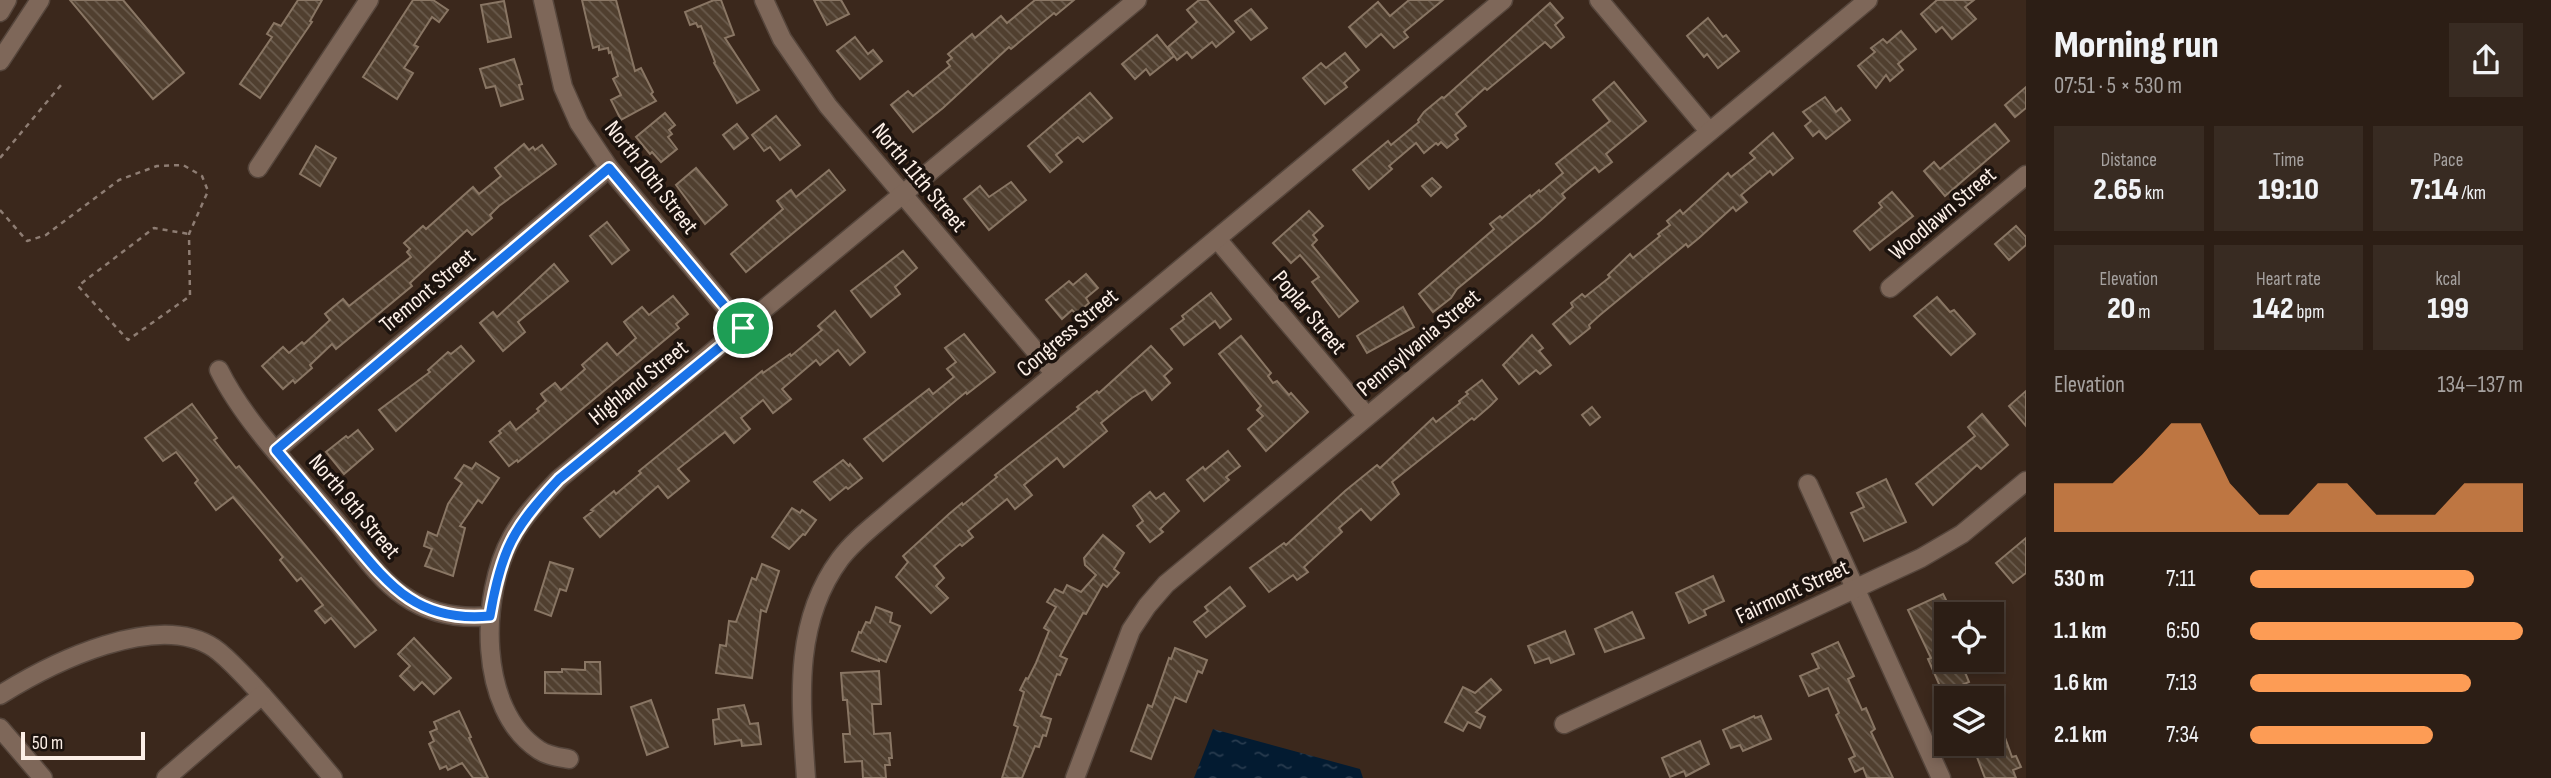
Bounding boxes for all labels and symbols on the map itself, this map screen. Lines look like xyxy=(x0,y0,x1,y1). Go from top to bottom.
street label: North 10th Street xyxy=(598,115,704,240)
street label: North 11th Street xyxy=(866,117,973,238)
street label: Woodlawn Street xyxy=(1883,161,2002,267)
street label: Tremont Street xyxy=(374,243,481,339)
street label: Poplar Street xyxy=(1266,265,1352,360)
street label: Congress Street xyxy=(1011,282,1124,383)
street label: Pennsylvania Street xyxy=(1351,283,1486,403)
pin xyxy=(713,298,773,358)
street label: Highland Street xyxy=(583,334,694,431)
street label: North 9th Street xyxy=(302,449,406,565)
street label: Fairmont Street xyxy=(1731,554,1853,630)
scale bar xyxy=(21,729,145,761)

